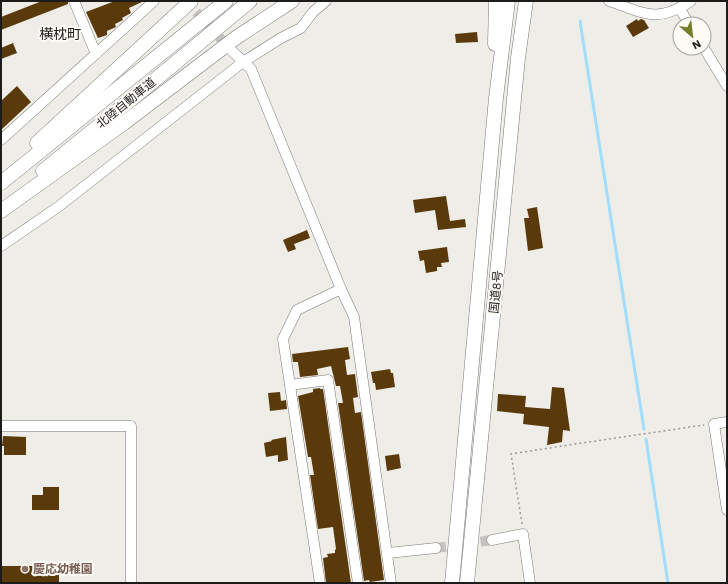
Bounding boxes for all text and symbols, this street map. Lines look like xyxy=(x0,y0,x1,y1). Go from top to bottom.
north arrow xyxy=(672,16,712,56)
district label: 横枕町 xyxy=(39,26,81,42)
text: N xyxy=(690,37,703,52)
street label: 北陸自動車道 xyxy=(94,75,158,131)
street label: 国道8号 xyxy=(487,270,505,314)
place label: 慶応幼稚園 xyxy=(33,562,93,576)
marker: 慶応幼稚園 xyxy=(20,564,30,574)

